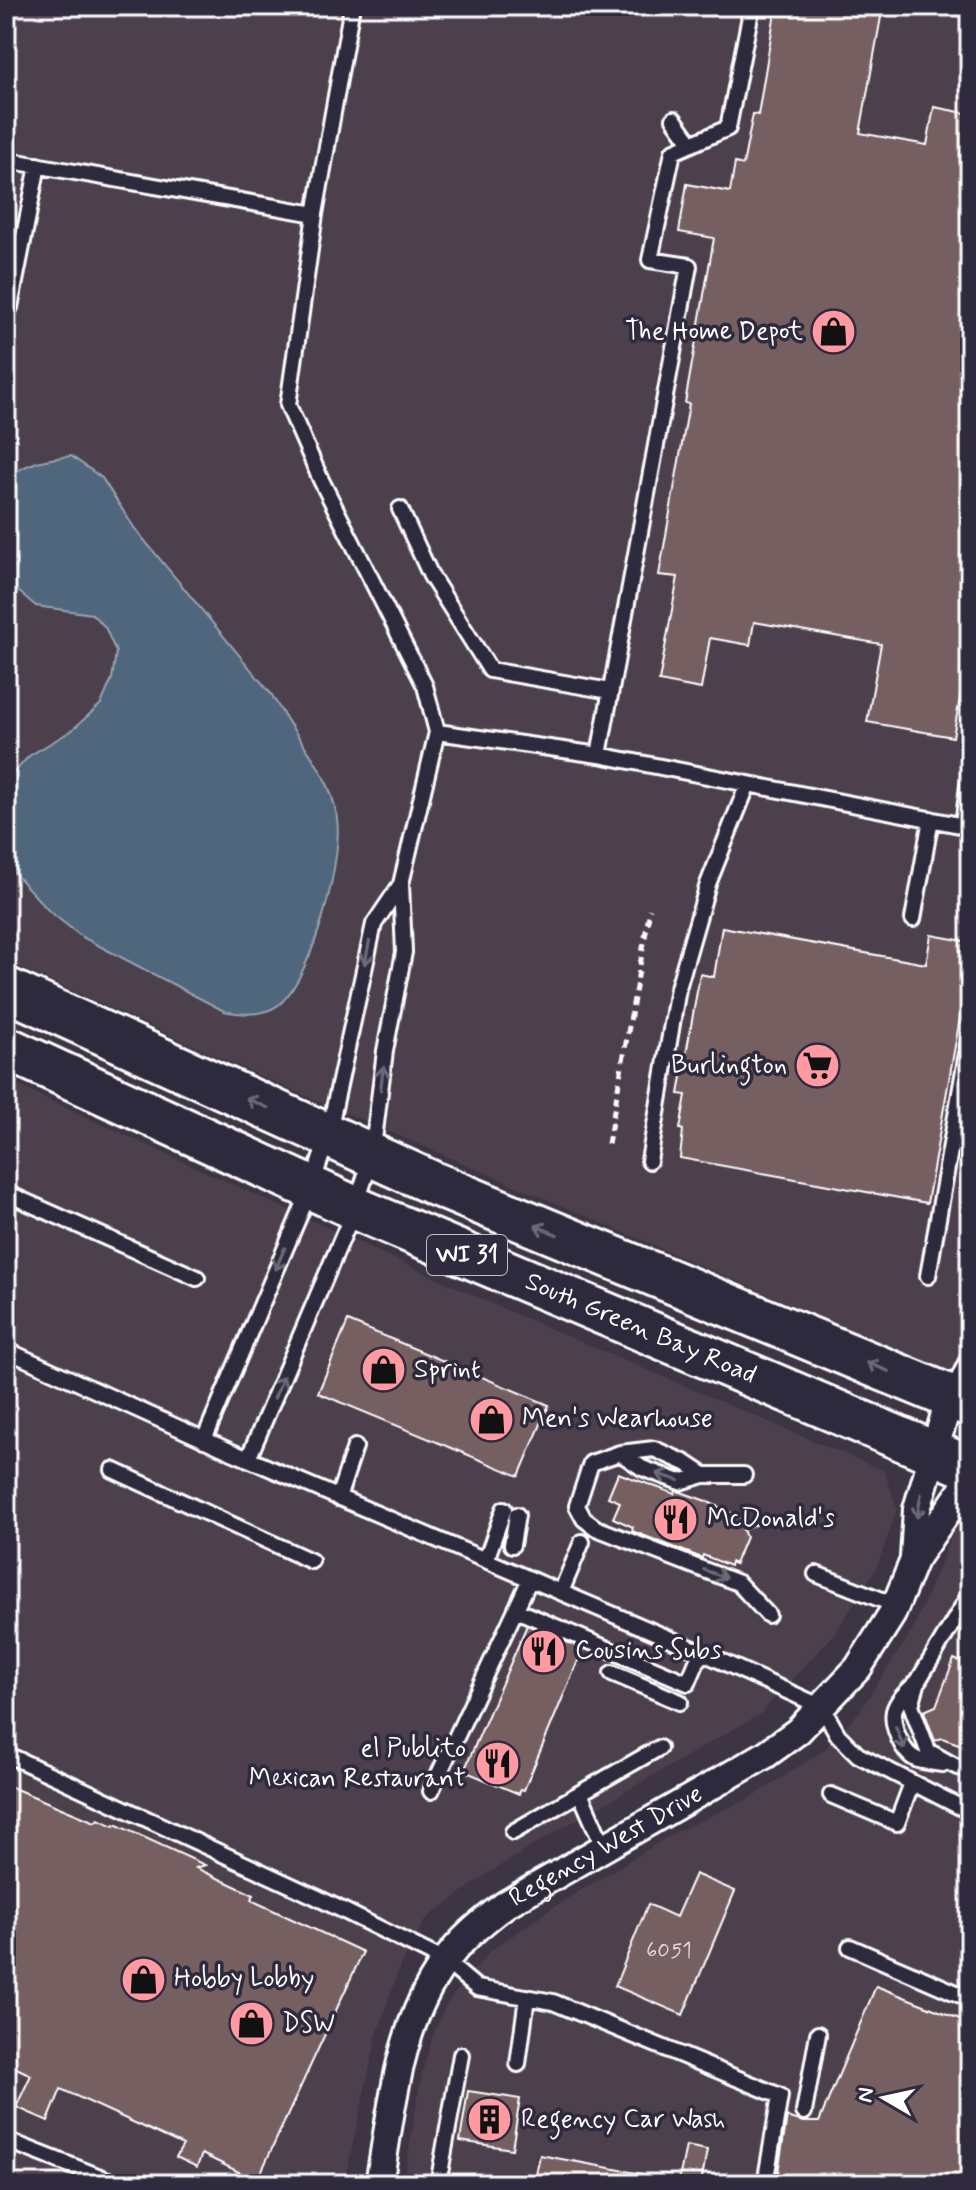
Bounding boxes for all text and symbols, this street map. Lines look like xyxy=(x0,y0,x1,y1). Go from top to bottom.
shop icon: The Home Depot xyxy=(810,308,858,356)
place label: The Home Depot xyxy=(625,315,803,349)
one-way arrow xyxy=(359,939,374,965)
supermarket icon: Burlington xyxy=(794,1042,842,1090)
place label: Burlington xyxy=(671,1049,787,1086)
one-way arrow xyxy=(375,1066,390,1091)
one-way arrow xyxy=(246,1095,270,1110)
one-way arrow xyxy=(534,1222,559,1236)
road number: WI 31 xyxy=(427,1235,507,1275)
one-way arrow xyxy=(272,1247,287,1271)
street label: South Green Bay Road xyxy=(520,1265,761,1393)
shop icon: Sprint xyxy=(359,1346,407,1394)
place label: Sprint xyxy=(414,1353,481,1387)
one-way arrow xyxy=(866,1359,891,1373)
one-way arrow xyxy=(272,1375,287,1400)
shop icon: Men's Wearhouse xyxy=(467,1395,515,1443)
place label: Men's Wearhouse xyxy=(522,1402,713,1436)
one-way arrow xyxy=(656,1469,681,1484)
one-way arrow xyxy=(910,1492,925,1518)
restaurant icon: McDonald's xyxy=(652,1495,700,1543)
place label: McDonald's xyxy=(707,1502,835,1536)
one-way arrow xyxy=(702,1568,727,1582)
restaurant icon: Cousins Subs xyxy=(520,1627,568,1675)
place label: Cousins Subs xyxy=(575,1634,721,1668)
one-way arrow xyxy=(894,1725,908,1750)
place label: el Publito Mexican Restaurant xyxy=(249,1732,466,1796)
restaurant icon: el Publito Mexican Restaurant xyxy=(473,1740,521,1788)
street label: Regency West Drive xyxy=(503,1777,709,1916)
house number: 6051 xyxy=(646,1937,692,1965)
shop icon: Hobby Lobby xyxy=(119,1955,167,2003)
place label: Hobby Lobby xyxy=(174,1962,314,1996)
shop icon: DSW xyxy=(227,2000,275,2048)
place label: DSW xyxy=(282,2007,335,2041)
north arrow xyxy=(844,2058,924,2138)
text: N xyxy=(851,2086,881,2105)
building icon: Regency Car Wash xyxy=(466,2096,514,2144)
place label: Regency Car Wash xyxy=(521,2103,726,2140)

